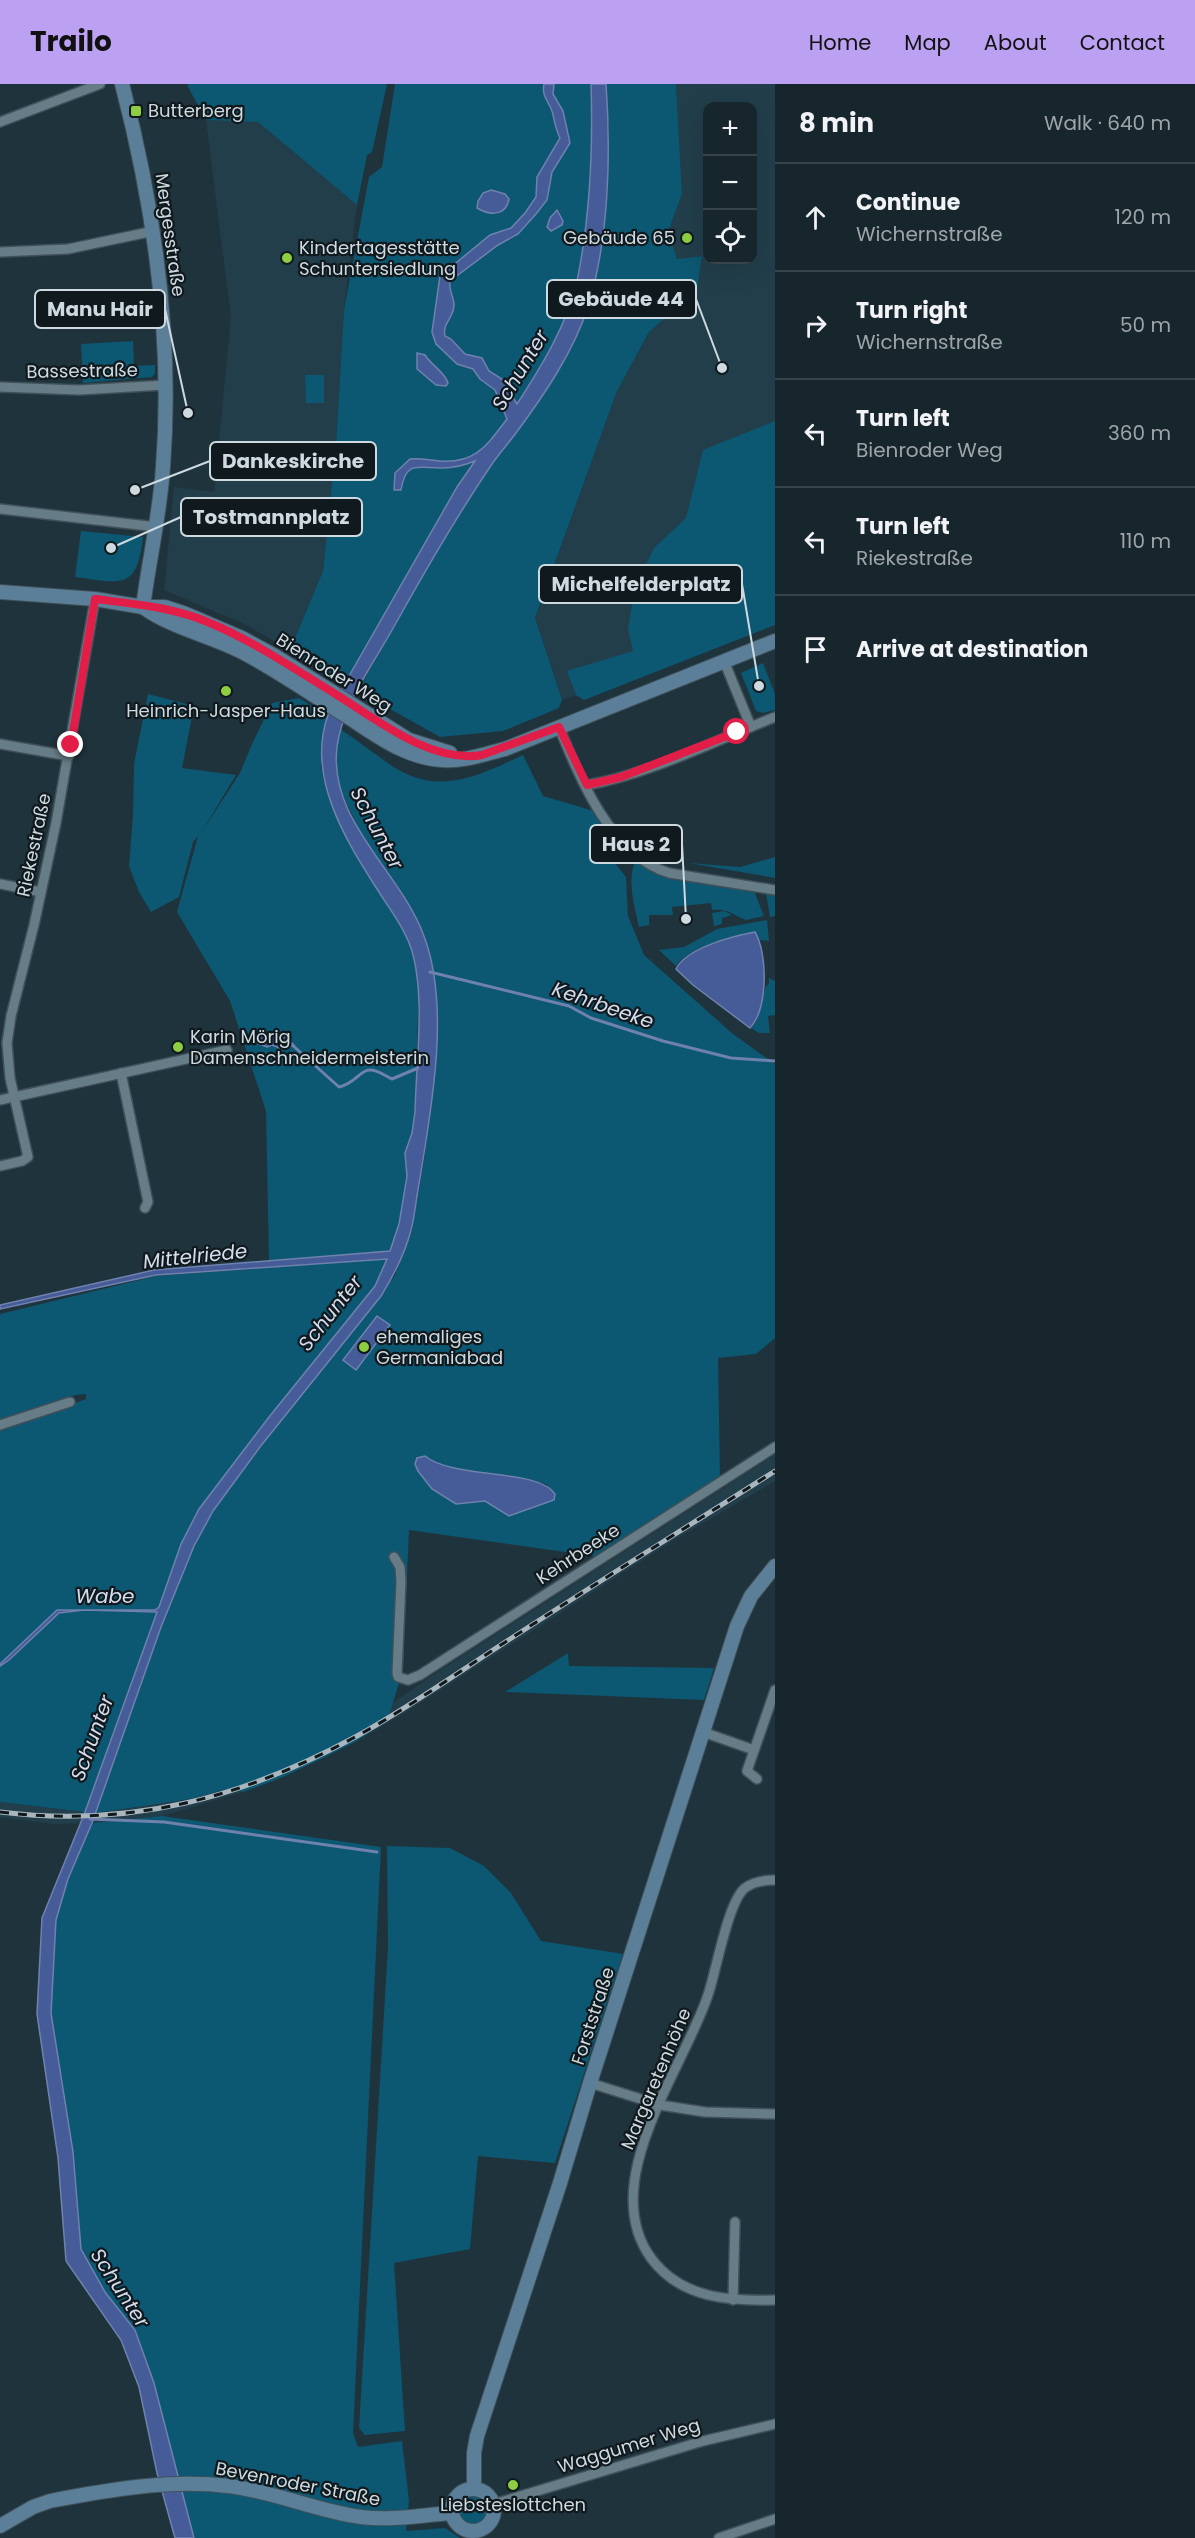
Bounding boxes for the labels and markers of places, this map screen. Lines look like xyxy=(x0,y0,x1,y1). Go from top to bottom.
place label: Butterberg xyxy=(148,98,244,123)
marker: Butterberg xyxy=(129,104,143,118)
place label: Gebäude 65 xyxy=(563,225,675,250)
marker: Gebäude 65 xyxy=(680,231,694,245)
place label: Kindertagesstätte Schuntersiedlung xyxy=(299,235,460,281)
marker: Kindertagesstätte Schuntersiedlung xyxy=(280,251,294,265)
callout: Gebäude 44 xyxy=(547,280,696,318)
callout: Manu Hair xyxy=(35,290,165,328)
callout: Dankeskirche xyxy=(210,442,376,480)
callout: Tostmannplatz xyxy=(181,498,362,536)
callout: Michelfelderplatz xyxy=(539,565,742,603)
marker: Heinrich-Jasper-Haus xyxy=(219,684,233,698)
place label: Heinrich-Jasper-Haus xyxy=(126,698,326,723)
callout: Haus 2 xyxy=(590,825,682,863)
place label: Karin Mörig Damenschneidermeisterin xyxy=(190,1024,429,1070)
marker: Karin Mörig Damenschneidermeisterin xyxy=(171,1040,185,1054)
place label: ehemaliges Germaniabad xyxy=(376,1324,503,1370)
marker: ehemaliges Germaniabad xyxy=(357,1340,371,1354)
marker: Liebsteslottchen xyxy=(506,2478,520,2492)
place label: Liebsteslottchen xyxy=(440,2492,586,2517)

